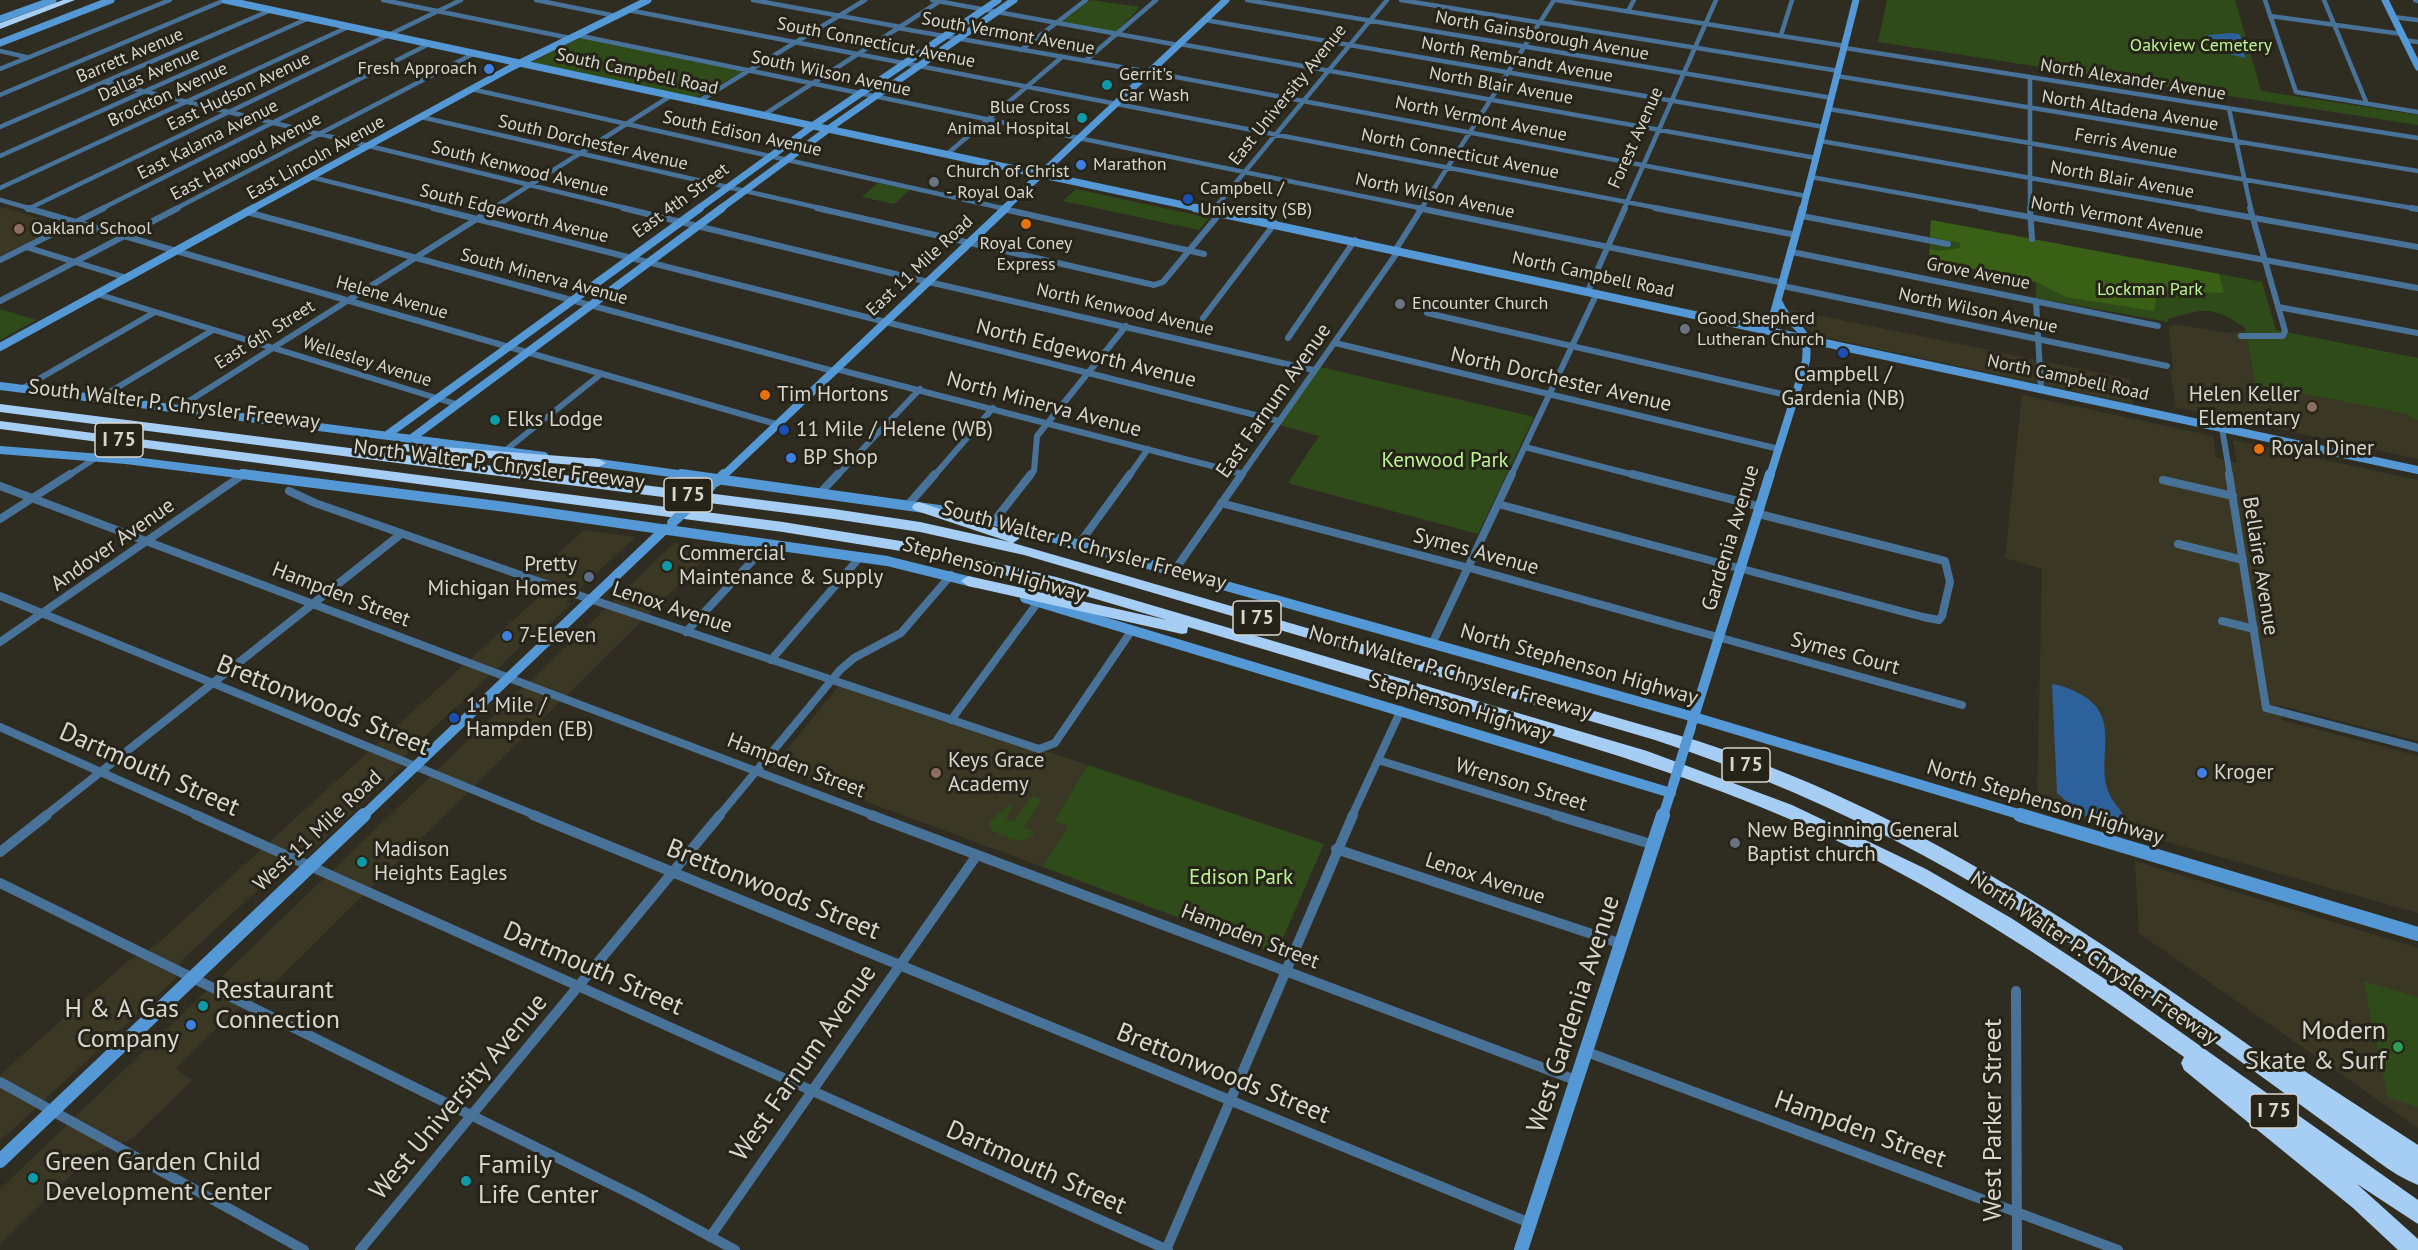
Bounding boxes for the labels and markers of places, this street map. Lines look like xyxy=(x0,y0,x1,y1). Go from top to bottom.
place label: Fresh Approach xyxy=(358,58,477,80)
marker: Fresh Approach xyxy=(482,62,496,76)
place label: Gerrit's Car Wash xyxy=(1119,64,1189,106)
marker: Gerrit's Car Wash xyxy=(1100,78,1114,92)
place label: Blue Cross Animal Hospital xyxy=(947,97,1070,140)
marker: Blue Cross Animal Hospital xyxy=(1075,111,1089,125)
place label: Marathon xyxy=(1093,154,1167,176)
marker: Marathon xyxy=(1074,158,1088,172)
place label: Church of Christ - Royal Oak xyxy=(946,161,1069,204)
marker: Church of Christ - Royal Oak xyxy=(927,175,941,189)
place label: Campbell / University (SB) xyxy=(1200,178,1312,220)
marker: Campbell / University (SB) xyxy=(1181,192,1195,206)
marker: Royal Coney Express xyxy=(1019,217,1033,231)
place label: Oakland School xyxy=(31,218,151,240)
marker: Oakland School xyxy=(12,222,26,236)
place label: Royal Coney Express xyxy=(980,233,1072,276)
place label: Encounter Church xyxy=(1412,293,1548,315)
marker: Encounter Church xyxy=(1393,297,1407,311)
place label: Good Shepherd Lutheran Church xyxy=(1697,308,1824,350)
marker: Good Shepherd Lutheran Church xyxy=(1678,322,1692,336)
marker: Campbell / Gardenia (NB) xyxy=(1836,346,1850,360)
place label: Campbell / Gardenia (NB) xyxy=(1781,362,1905,412)
place label: Tim Hortons xyxy=(777,382,889,408)
place label: Helen Keller Elementary xyxy=(2189,382,2300,432)
marker: Tim Hortons xyxy=(758,388,772,402)
marker: Helen Keller Elementary xyxy=(2305,400,2319,414)
place label: Elks Lodge xyxy=(507,407,603,433)
marker: Elks Lodge xyxy=(488,413,502,427)
place label: 11 Mile / Helene (WB) xyxy=(796,417,993,443)
marker: 11 Mile / Helene (WB) xyxy=(777,423,791,437)
place label: Royal Diner xyxy=(2271,436,2374,462)
marker: Royal Diner xyxy=(2252,442,2266,456)
place label: BP Shop xyxy=(803,445,878,471)
marker: BP Shop xyxy=(784,451,798,465)
place label: Commercial Maintenance & Supply xyxy=(679,541,883,591)
place label: Pretty Michigan Homes xyxy=(427,552,577,602)
marker: Commercial Maintenance & Supply xyxy=(660,559,674,573)
marker: Pretty Michigan Homes xyxy=(582,570,596,584)
place label: 7-Eleven xyxy=(519,623,596,649)
marker: 7-Eleven xyxy=(500,629,514,643)
place label: 11 Mile / Hampden (EB) xyxy=(466,693,593,743)
marker: 11 Mile / Hampden (EB) xyxy=(447,711,461,725)
place label: Keys Grace Academy xyxy=(948,748,1044,798)
place label: Kroger xyxy=(2214,760,2274,786)
marker: Keys Grace Academy xyxy=(929,766,943,780)
marker: Kroger xyxy=(2195,766,2209,780)
place label: New Beginning General Baptist church xyxy=(1747,818,1959,868)
marker: New Beginning General Baptist church xyxy=(1728,836,1742,850)
place label: Madison Heights Eagles xyxy=(374,837,507,887)
marker: Madison Heights Eagles xyxy=(355,855,369,869)
place label: Restaurant Connection xyxy=(215,975,340,1036)
place label: H & A Gas Company xyxy=(65,994,179,1056)
marker: Restaurant Connection xyxy=(196,999,210,1013)
place label: Modern Skate & Surf xyxy=(2245,1016,2386,1078)
marker: H & A Gas Company xyxy=(184,1018,198,1032)
marker: Modern Skate & Surf xyxy=(2391,1040,2405,1054)
place label: Green Garden Child Development Center xyxy=(45,1147,272,1208)
place label: Family Life Center xyxy=(478,1150,599,1212)
marker: Green Garden Child Development Center xyxy=(26,1171,40,1185)
marker: Family Life Center xyxy=(459,1174,473,1188)

